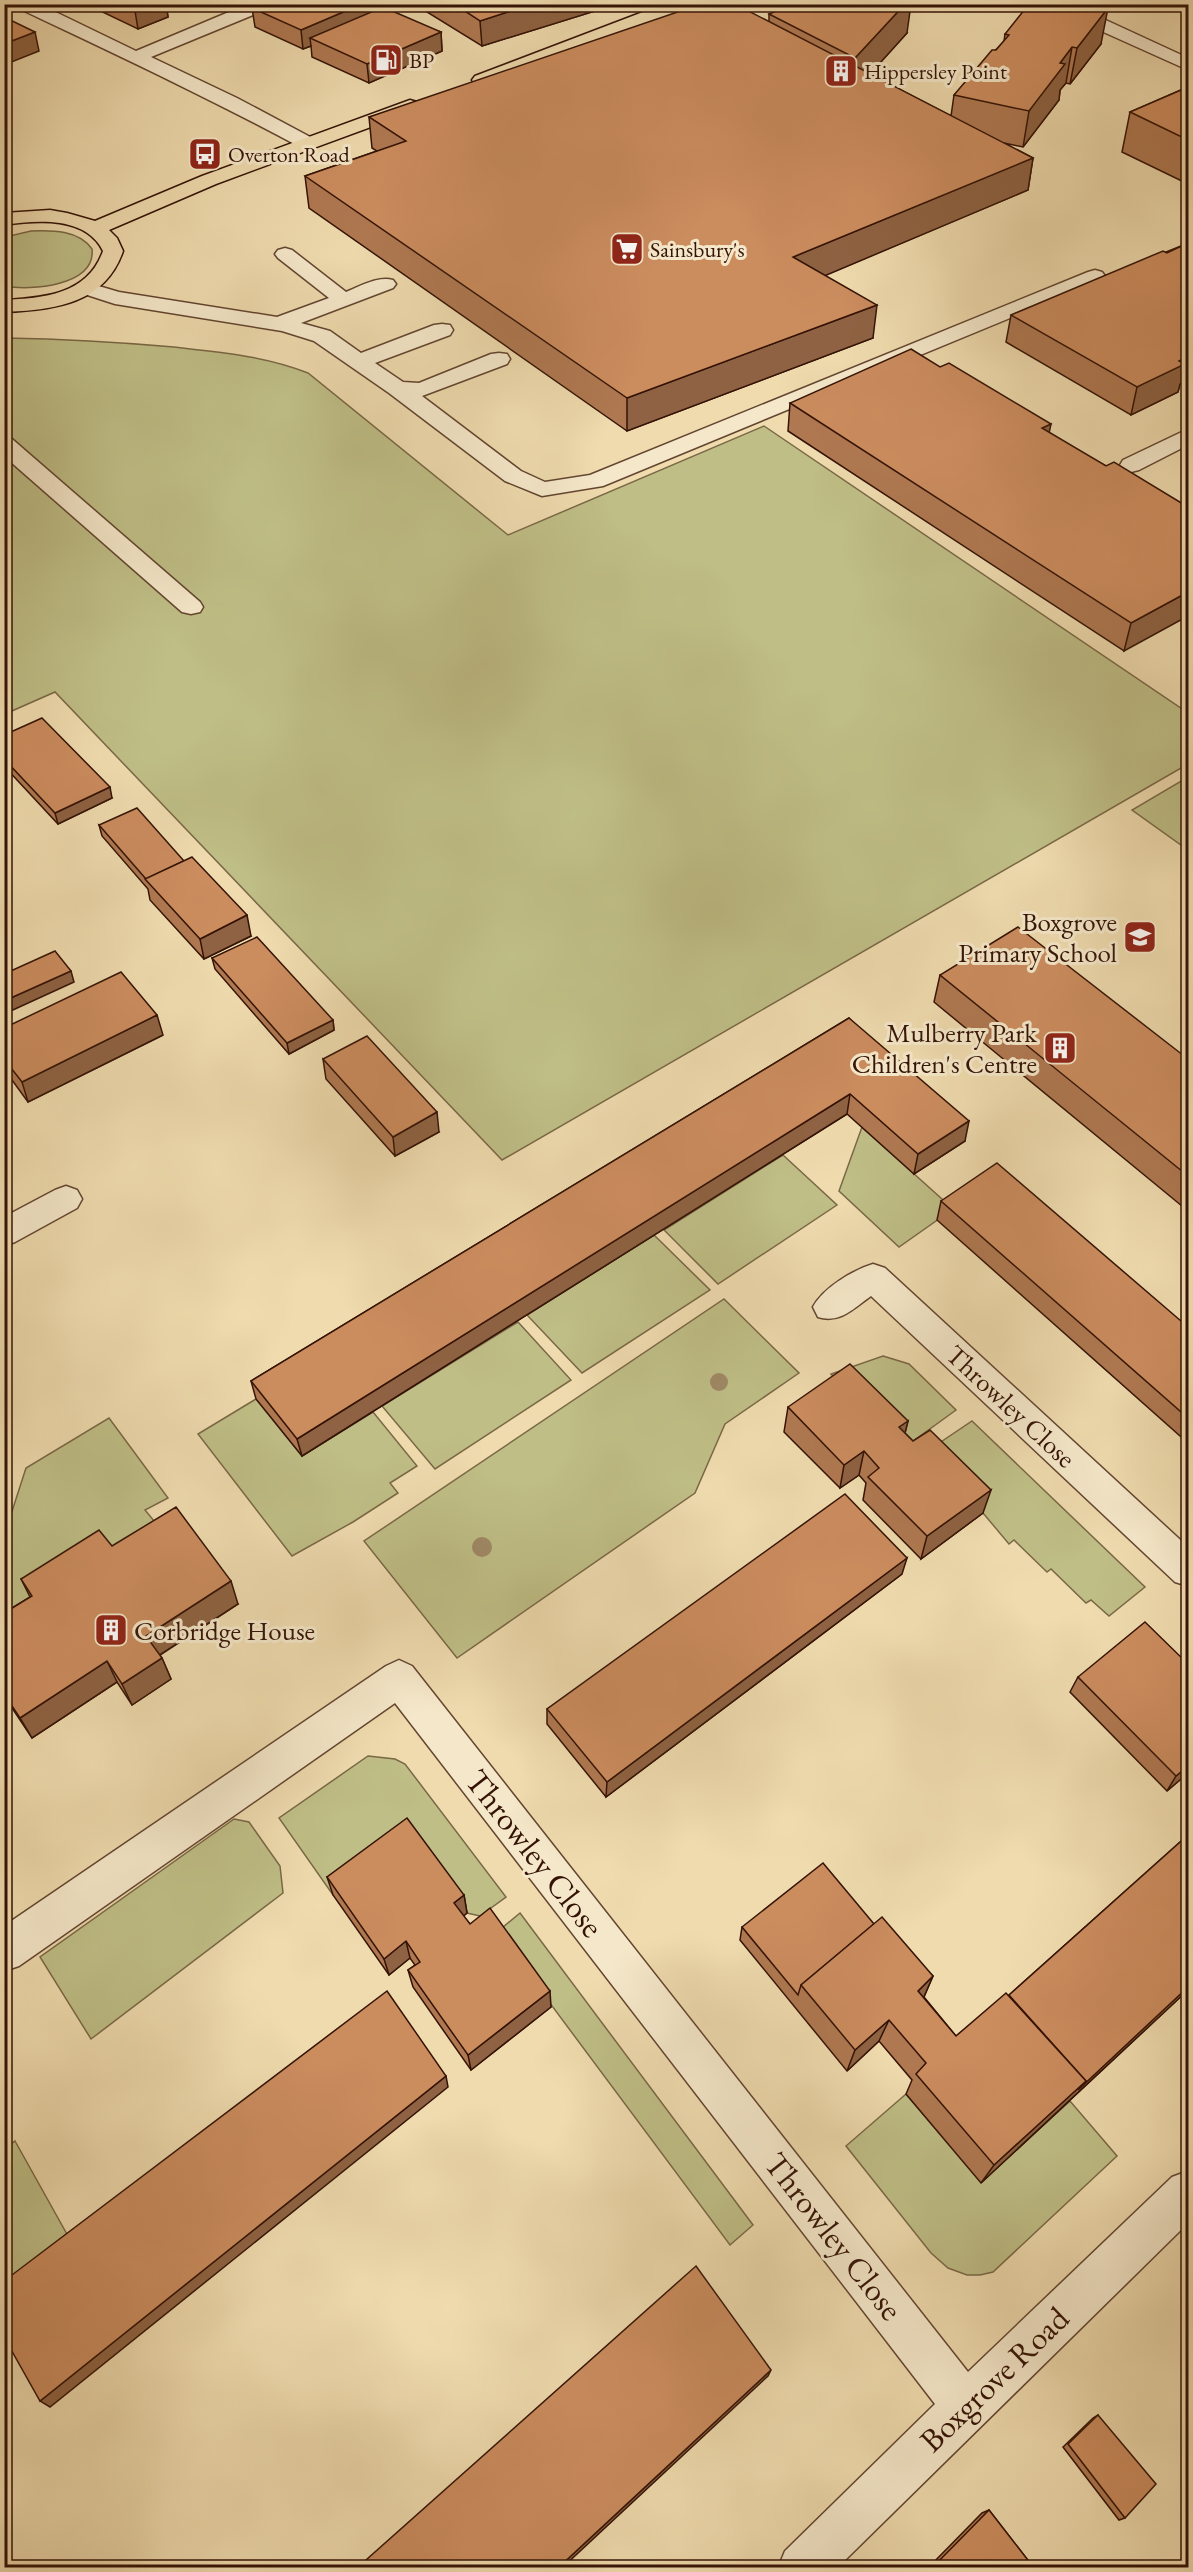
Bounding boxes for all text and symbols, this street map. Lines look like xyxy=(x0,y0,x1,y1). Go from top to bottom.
fuel station icon: BP xyxy=(368,42,404,78)
place label: BP xyxy=(409,46,434,75)
building icon: Hippersley Point xyxy=(823,53,859,89)
place label: Hippersley Point xyxy=(864,57,1007,86)
bus stop icon: Overton Road xyxy=(187,136,223,172)
place label: Overton Road xyxy=(228,140,351,169)
supermarket icon: Sainsbury's xyxy=(609,231,645,267)
place label: Sainsbury's xyxy=(650,235,745,264)
place label: Boxgrove Primary School xyxy=(958,904,1117,970)
school or university icon: Boxgrove Primary School xyxy=(1122,919,1158,955)
place label: Mulberry Park Children's Centre xyxy=(852,1015,1037,1081)
building icon: Mulberry Park Children's Centre xyxy=(1042,1030,1078,1066)
street label: Throwley Close xyxy=(939,1337,1083,1475)
building icon: Corbridge House xyxy=(93,1612,129,1648)
place label: Corbridge House xyxy=(134,1613,315,1648)
street label: Throwley Close xyxy=(456,1760,614,1946)
street label: Throwley Close xyxy=(755,2143,913,2329)
street label: Boxgrove Road xyxy=(910,2297,1078,2461)

